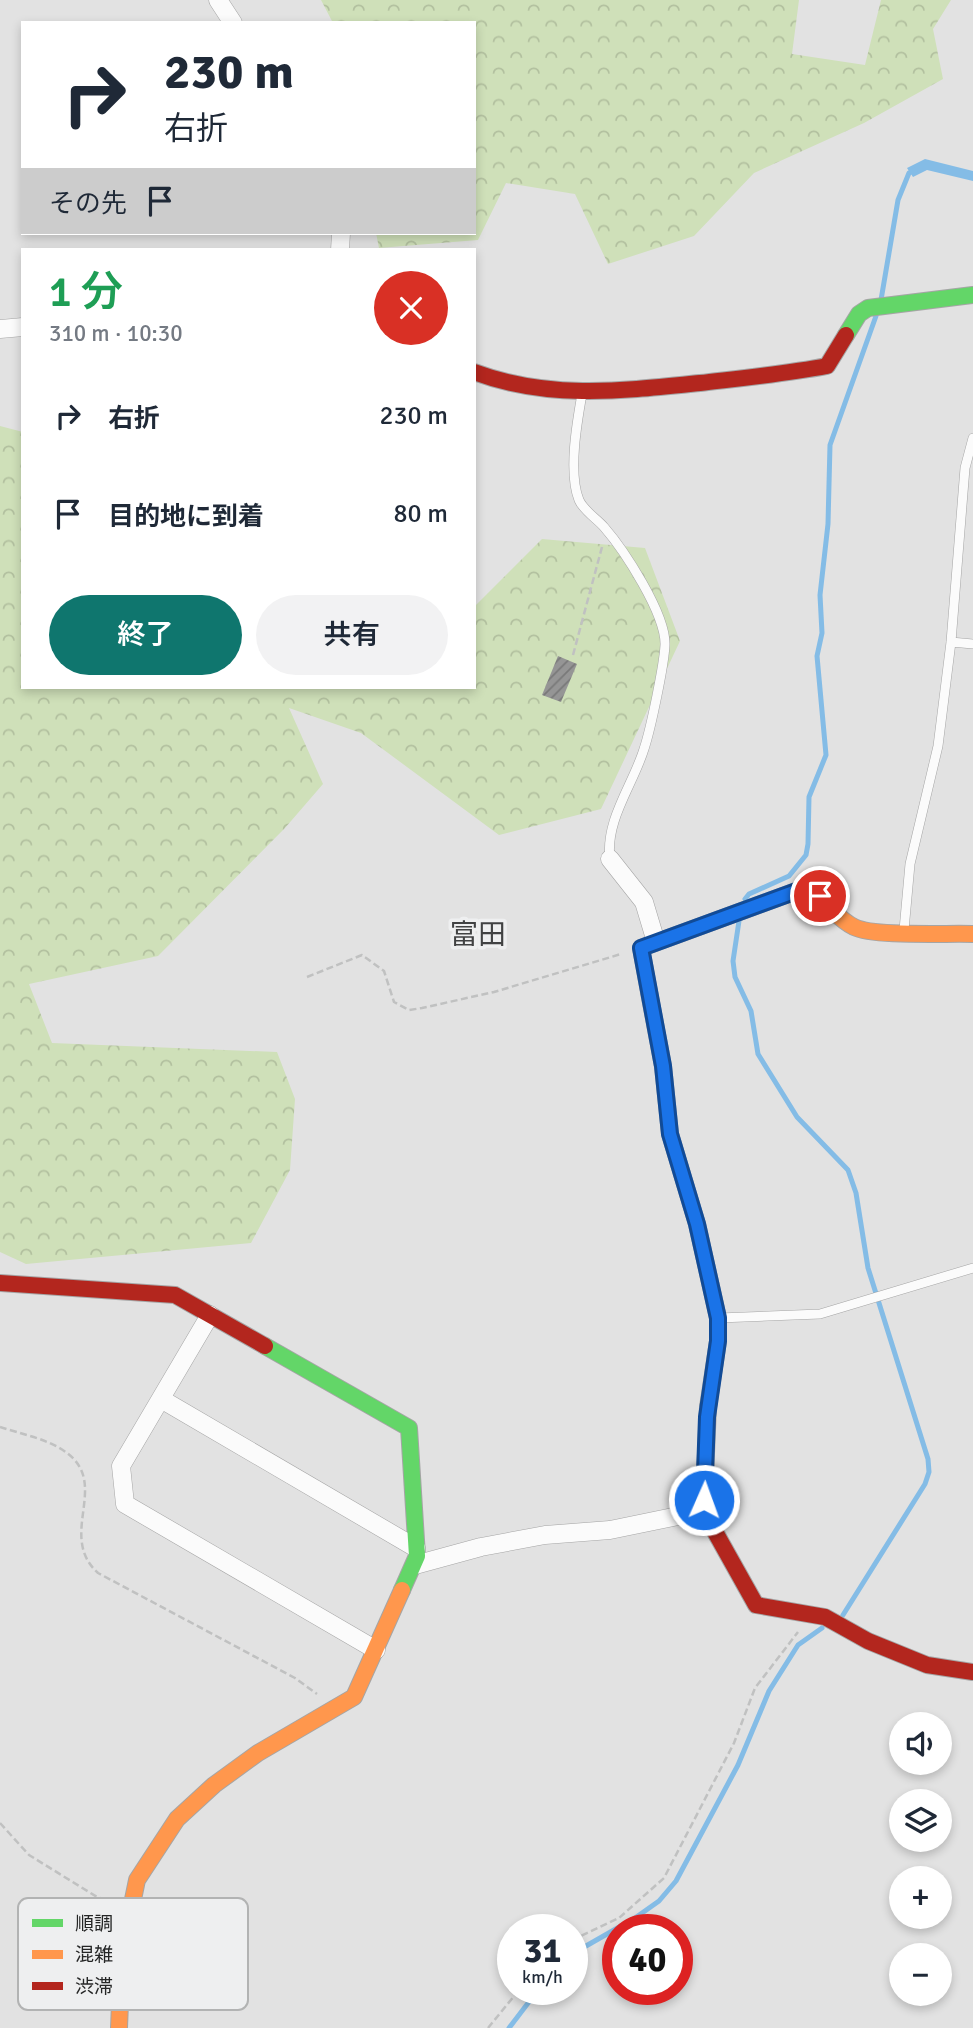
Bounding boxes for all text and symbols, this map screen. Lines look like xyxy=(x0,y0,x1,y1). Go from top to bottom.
text: 230 m xyxy=(164,42,294,102)
icon: right xyxy=(49,49,140,140)
text: 右折 xyxy=(164,109,228,148)
icon: arrive xyxy=(141,182,179,220)
text: その先 xyxy=(49,188,127,220)
text: 1 分 xyxy=(49,267,123,318)
button: close xyxy=(374,271,448,345)
text: 310 m · 10:30 xyxy=(49,319,183,348)
icon: right xyxy=(49,397,87,435)
text: 230 m xyxy=(379,400,448,432)
text: 右折 xyxy=(108,403,160,435)
icon: arrive xyxy=(49,495,87,533)
text: 80 m xyxy=(393,498,448,530)
text: 目的地に到着 xyxy=(108,501,264,533)
button: 終了 xyxy=(49,595,242,675)
button: 共有 xyxy=(256,595,448,675)
pin xyxy=(790,866,850,926)
icon: arrive xyxy=(801,877,839,915)
district label: 富田 xyxy=(450,918,506,952)
position arrow xyxy=(667,1463,741,1537)
map controls xyxy=(889,1712,952,2006)
button: sound xyxy=(889,1712,952,1775)
button: layers xyxy=(889,1789,952,1852)
button: + xyxy=(889,1866,952,1929)
legend xyxy=(18,1898,248,2010)
text: 順調 xyxy=(75,1912,113,1936)
speed limit sign: 40 xyxy=(602,1914,693,2005)
text: 31 xyxy=(524,1929,561,1972)
text: 混雑 xyxy=(75,1943,113,1967)
button: − xyxy=(889,1943,952,2006)
text: km/h xyxy=(522,1966,563,1988)
text: 渋滞 xyxy=(75,1975,113,1999)

